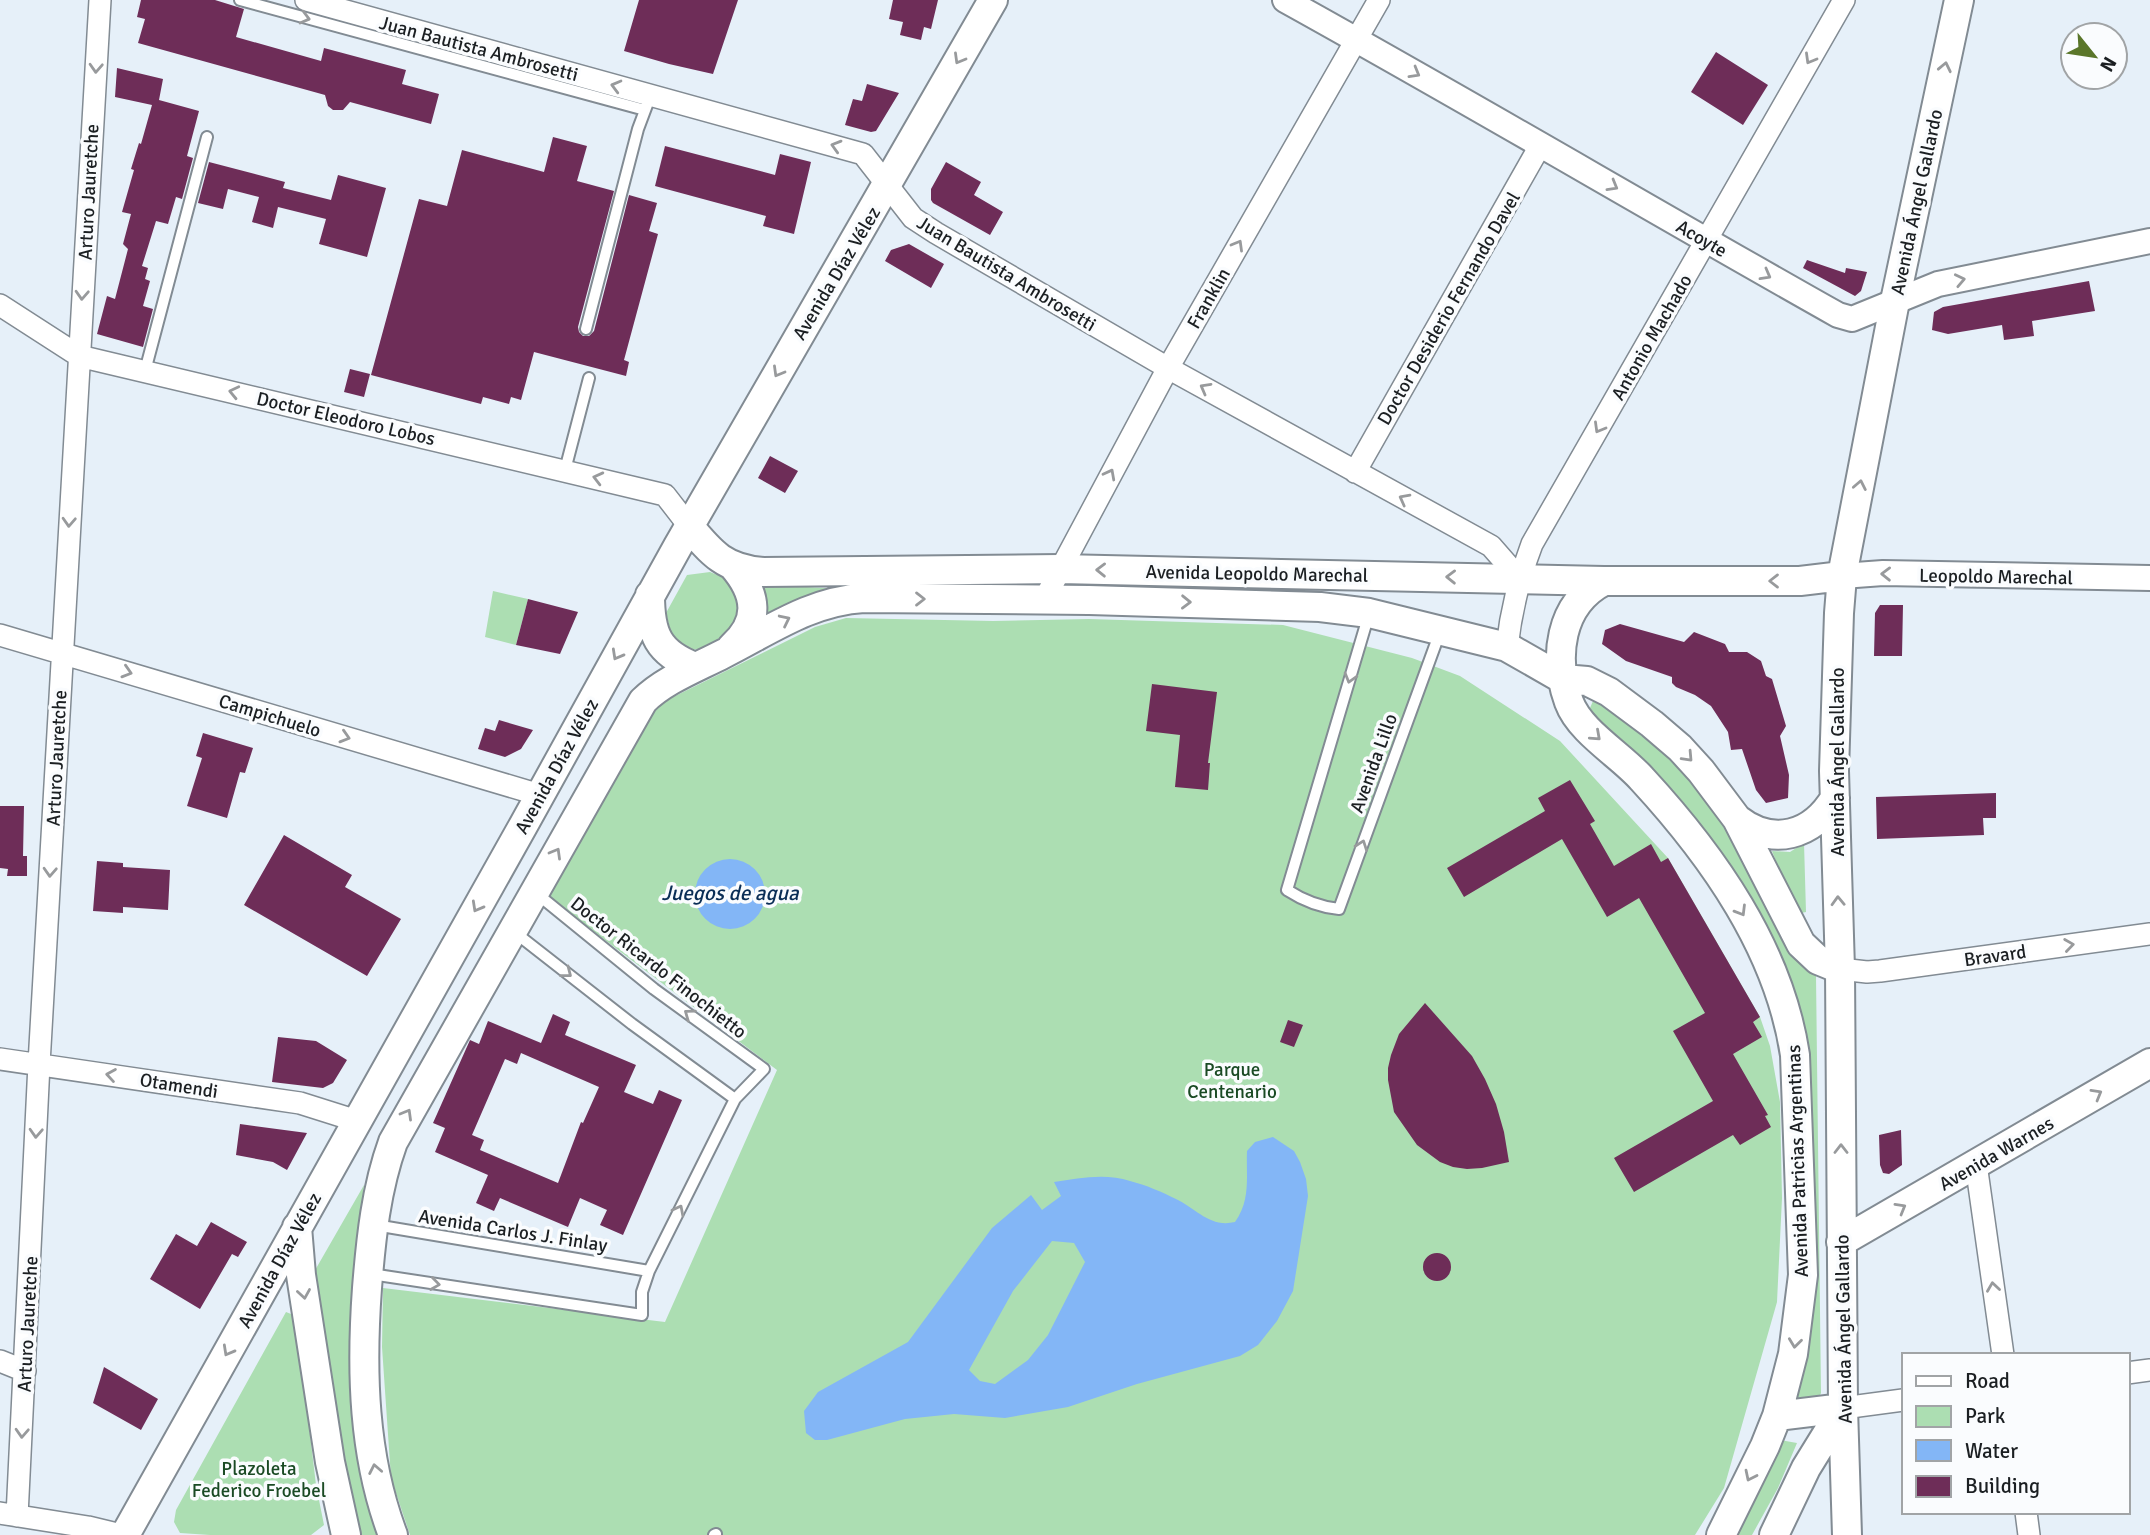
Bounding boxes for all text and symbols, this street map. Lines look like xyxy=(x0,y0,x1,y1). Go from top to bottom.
one-way arrow xyxy=(299,10,311,24)
street label: Juan Bautista Ambrosetti xyxy=(377,11,581,87)
north arrow xyxy=(2059,21,2129,91)
one-way arrow xyxy=(954,52,967,65)
one-way arrow xyxy=(1805,52,1818,65)
text: N xyxy=(2094,52,2122,76)
one-way arrow xyxy=(1936,61,1951,73)
one-way arrow xyxy=(88,63,103,74)
one-way arrow xyxy=(1408,65,1421,78)
one-way arrow xyxy=(611,79,623,94)
street label: Avenida Ángel Gallardo xyxy=(1886,107,1948,297)
street label: Arturo Jauretche xyxy=(73,123,105,261)
one-way arrow xyxy=(830,140,842,155)
one-way arrow xyxy=(1605,178,1618,191)
street label: Doctor Desiderio Fernando Davel xyxy=(1372,188,1526,429)
street label: Avenida Díaz Vélez xyxy=(788,203,886,345)
street label: Juan Bautista Ambrosetti xyxy=(912,211,1101,337)
street label: Acoyte xyxy=(1672,215,1731,263)
one-way arrow xyxy=(1230,239,1243,252)
street label: Franklin xyxy=(1182,264,1236,333)
one-way arrow xyxy=(1758,267,1771,280)
street label: Antonio Machado xyxy=(1606,270,1698,405)
one-way arrow xyxy=(1954,274,1966,289)
one-way arrow xyxy=(75,290,90,301)
one-way arrow xyxy=(773,364,786,377)
one-way arrow xyxy=(1200,383,1212,396)
one-way arrow xyxy=(228,386,240,400)
street label: Doctor Eleodoro Lobos xyxy=(254,387,437,451)
one-way arrow xyxy=(1594,420,1607,433)
one-way arrow xyxy=(1102,469,1116,481)
one-way arrow xyxy=(592,472,604,486)
one-way arrow xyxy=(1851,479,1866,491)
one-way arrow xyxy=(1399,494,1411,507)
one-way arrow xyxy=(62,517,77,528)
street label: Avenida Leopoldo Marechal xyxy=(1145,560,1368,588)
one-way arrow xyxy=(1095,562,1106,578)
street label: Leopoldo Marechal xyxy=(1919,564,2073,590)
one-way arrow xyxy=(1880,566,1891,582)
one-way arrow xyxy=(1445,569,1455,585)
one-way arrow xyxy=(1769,573,1779,589)
one-way arrow xyxy=(915,591,925,607)
one-way arrow xyxy=(1181,595,1192,610)
one-way arrow xyxy=(778,615,790,629)
one-way arrow xyxy=(612,648,625,660)
one-way arrow xyxy=(121,664,133,679)
street label: Avenida Ángel Gallardo xyxy=(1826,667,1850,857)
one-way arrow xyxy=(1344,672,1358,684)
street label: Arturo Jauretche xyxy=(41,689,73,827)
street label: Campichuelo xyxy=(216,689,324,743)
street label: Avenida Díaz Vélez xyxy=(510,695,604,838)
street label: Avenida Lillo xyxy=(1345,710,1403,816)
one-way arrow xyxy=(1588,728,1601,740)
one-way arrow xyxy=(339,729,351,744)
one-way arrow xyxy=(1679,749,1692,762)
one-way arrow xyxy=(1354,839,1368,851)
one-way arrow xyxy=(548,847,561,860)
one-way arrow xyxy=(42,867,57,878)
water label: Juegos de agua xyxy=(661,880,800,906)
street label: Doctor Ricardo Finochietto xyxy=(565,892,751,1044)
one-way arrow xyxy=(1831,896,1846,907)
one-way arrow xyxy=(472,900,485,913)
one-way arrow xyxy=(1733,903,1746,916)
one-way arrow xyxy=(2063,938,2075,953)
street label: Bravard xyxy=(1963,940,2028,972)
one-way arrow xyxy=(559,964,571,977)
one-way arrow xyxy=(684,1010,697,1023)
street label: Avenida Patricias Argentinas xyxy=(1782,1044,1814,1278)
park label: Parque Centenario xyxy=(1187,1058,1277,1104)
one-way arrow xyxy=(105,1068,117,1083)
street label: Otamendi xyxy=(138,1068,220,1104)
one-way arrow xyxy=(2090,1089,2103,1102)
one-way arrow xyxy=(399,1109,412,1122)
street label: Avenida Warnes xyxy=(1935,1111,2058,1196)
one-way arrow xyxy=(29,1127,44,1138)
one-way arrow xyxy=(1833,1143,1849,1154)
street label: Avenida Díaz Vélez xyxy=(233,1189,327,1332)
one-way arrow xyxy=(1893,1203,1906,1216)
street label: Avenida Carlos J. Finlay xyxy=(417,1204,609,1258)
one-way arrow xyxy=(671,1205,685,1217)
street label: Avenida Ángel Gallardo xyxy=(1830,1234,1858,1424)
street label: Arturo Jauretche xyxy=(12,1255,44,1393)
one-way arrow xyxy=(430,1276,441,1291)
one-way arrow xyxy=(1986,1281,2001,1293)
one-way arrow xyxy=(296,1289,311,1300)
one-way arrow xyxy=(1787,1337,1802,1349)
one-way arrow xyxy=(223,1343,236,1356)
legend xyxy=(1902,1353,2129,1514)
text: Road xyxy=(1965,1368,2010,1394)
text: Park xyxy=(1965,1403,2006,1429)
one-way arrow xyxy=(14,1428,29,1439)
text: Water xyxy=(1965,1438,2018,1464)
park label: Plazoleta Federico Froebel xyxy=(192,1457,326,1503)
one-way arrow xyxy=(368,1463,383,1475)
one-way arrow xyxy=(1745,1469,1759,1481)
text: Building xyxy=(1965,1473,2040,1499)

